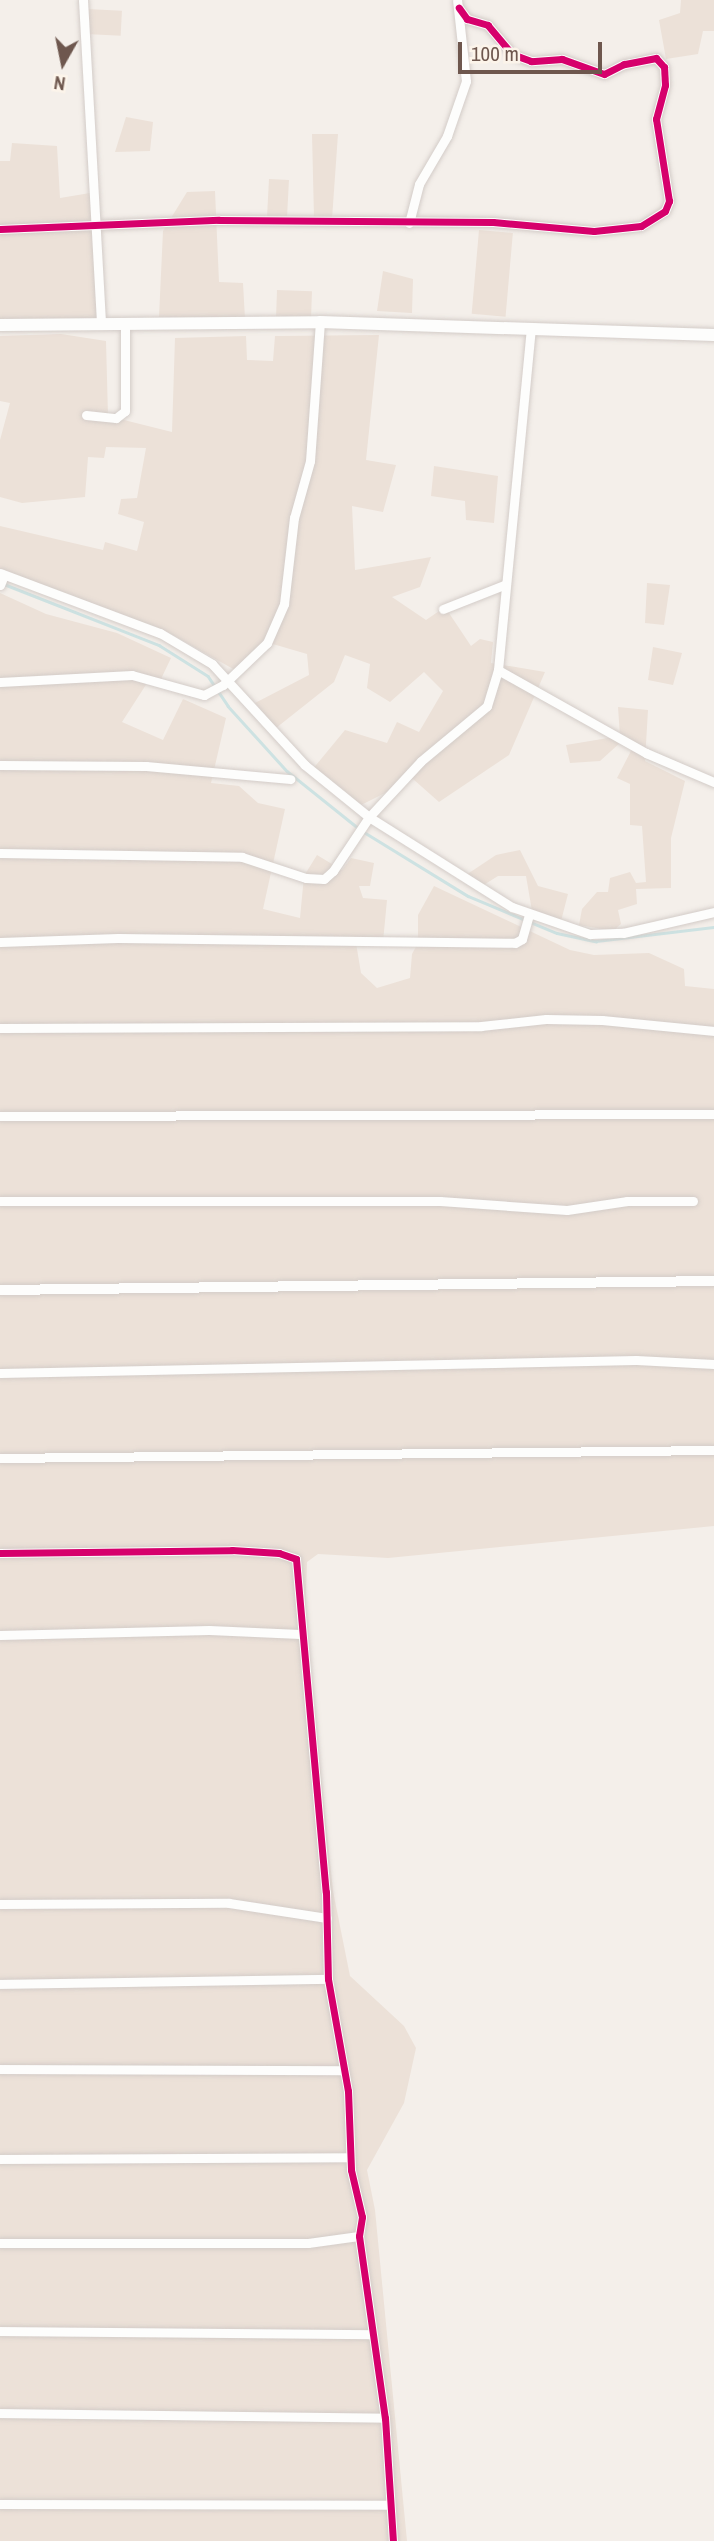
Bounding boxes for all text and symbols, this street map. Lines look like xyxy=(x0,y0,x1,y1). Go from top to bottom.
north arrow xyxy=(28,28,98,98)
scale bar xyxy=(462,28,606,72)
text: 100 m xyxy=(471,39,519,68)
text: N xyxy=(52,70,67,97)

